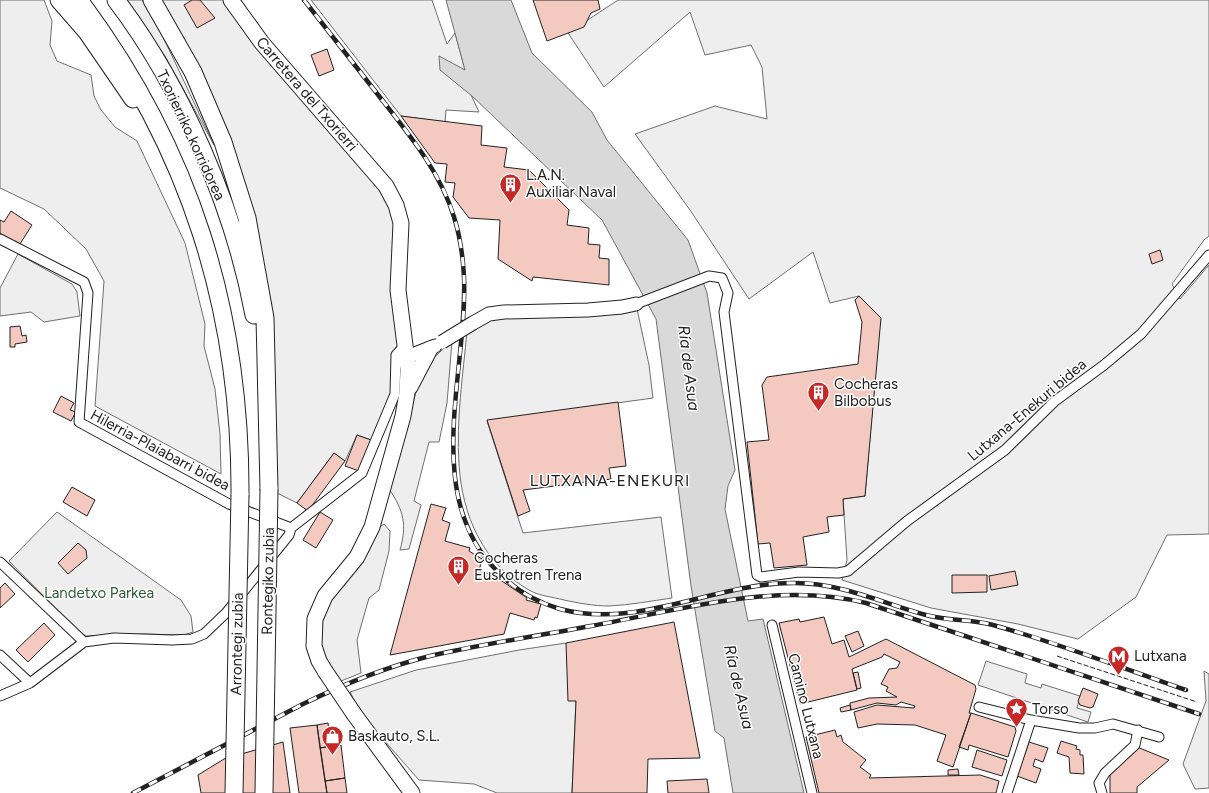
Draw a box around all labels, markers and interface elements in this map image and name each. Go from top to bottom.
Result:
street label: Carretera del Txorierri [253,33,361,155]
street label: Txorierriko korridorea [153,67,229,203]
place label: L.A.N. Auxiliar Naval [526,166,616,201]
building icon: L.A.N. Auxiliar Naval [497,171,523,204]
water label: Ría de Asua [674,324,704,412]
street label: Lutxana-Enekuri bidea [964,355,1090,465]
place label: Cocheras Bilbobus [834,375,898,410]
building icon: Cocheras Bilbobus [806,380,832,413]
street label: Hilerria-Plaiabarri bidea [87,406,233,494]
district label: LUTXANA-ENEKURI [530,471,690,490]
street label: Rontegiko zubia [258,527,278,635]
place label: Cocheras Euskotren Trena [474,549,582,584]
building icon: Cocheras Euskotren Trena [446,554,472,587]
park label: Landetxo Parkea [44,584,154,602]
street label: Arrontegi zubia [227,592,247,696]
water label: Ría de Asua [720,643,758,731]
metro station icon: Lutxana [1105,643,1131,676]
place label: Lutxana [1134,647,1187,665]
street label: Camino Lutxana [784,651,828,761]
place icon: Torso [1003,696,1029,729]
place label: Torso [1032,700,1069,718]
shop icon: Baskauto, S.L. [319,723,345,756]
place label: Baskauto, S.L. [348,727,440,745]

